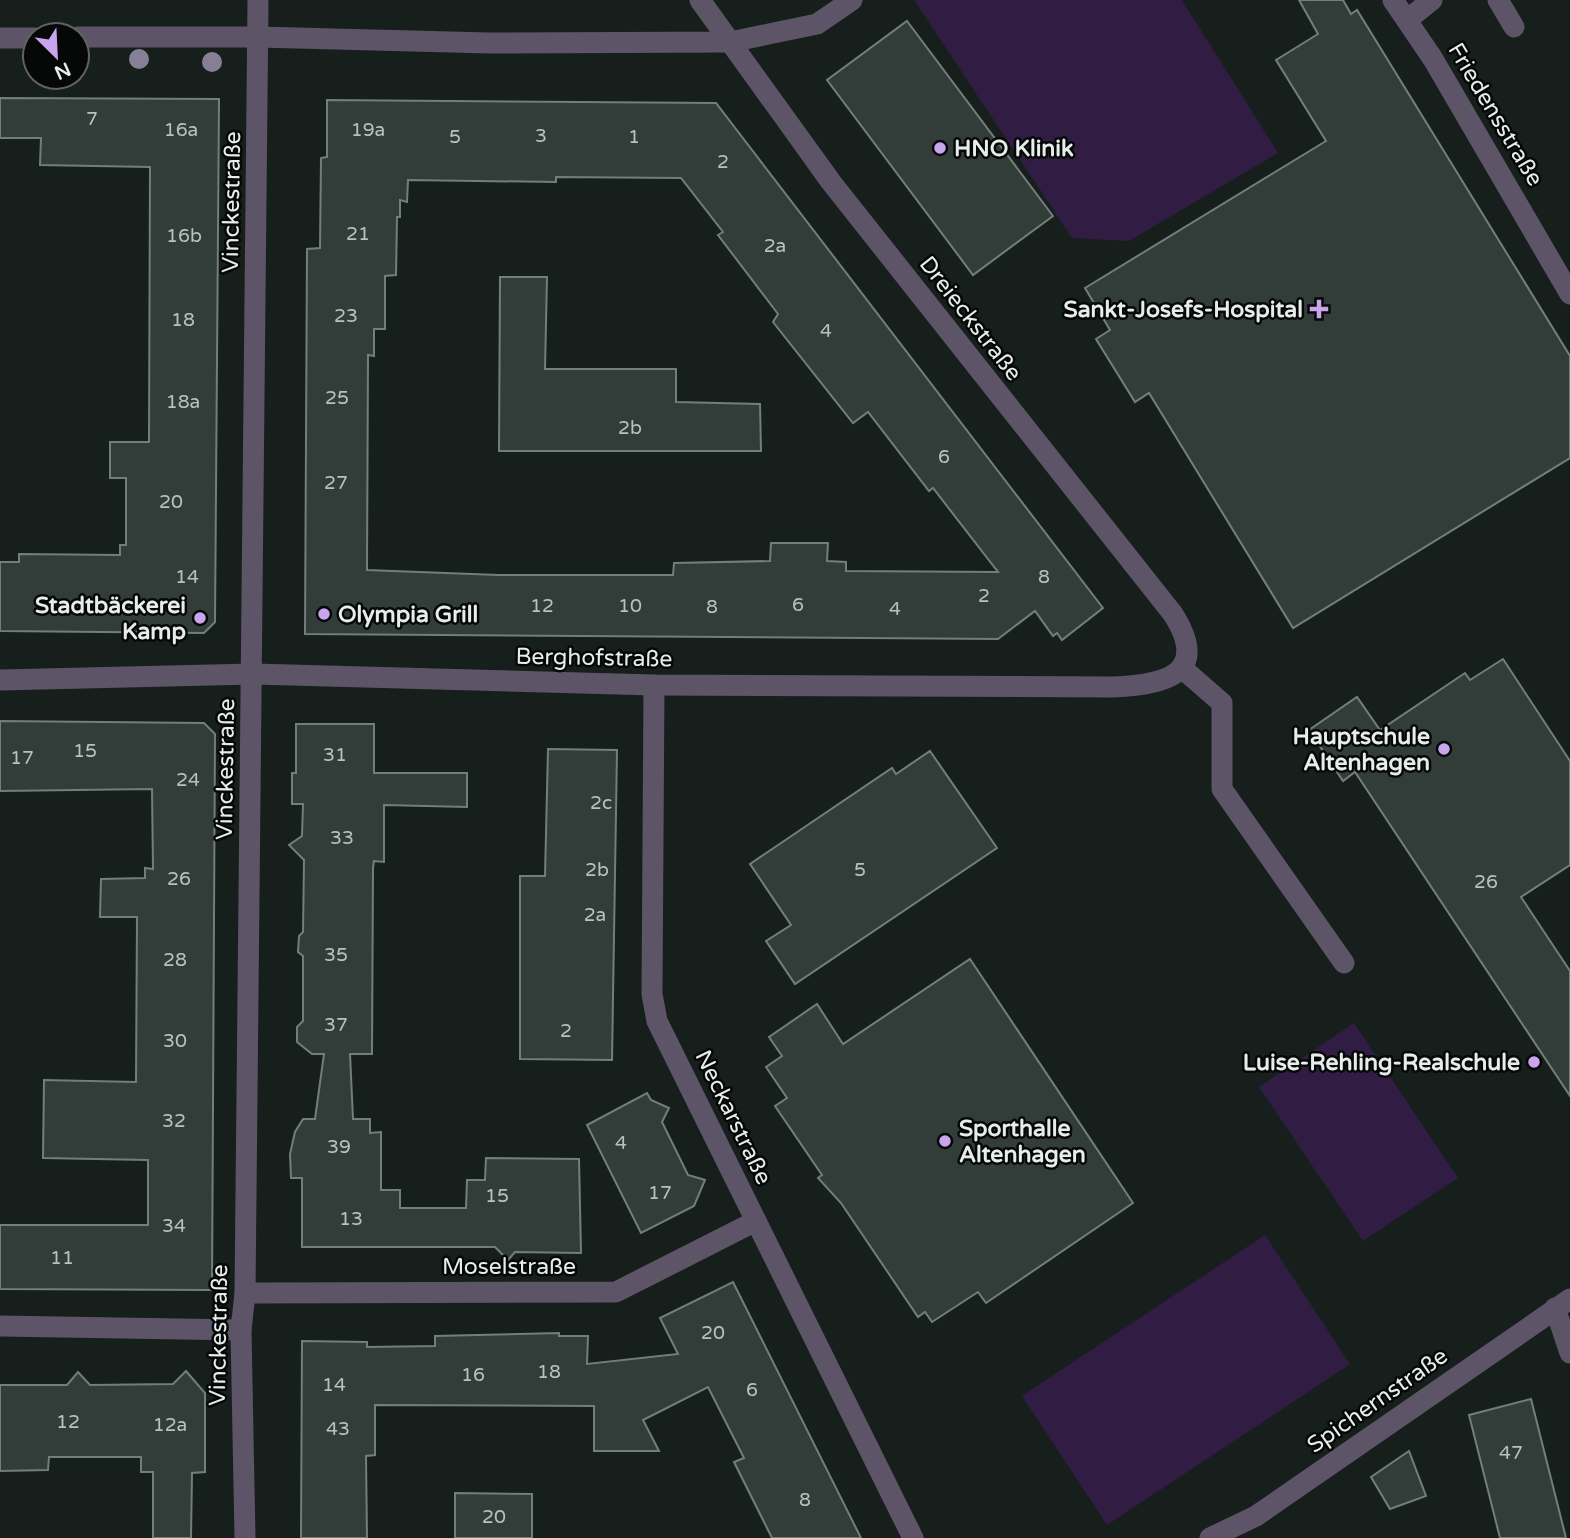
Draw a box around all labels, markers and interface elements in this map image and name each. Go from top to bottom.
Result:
north arrow [21,21,91,91]
street label: Friedensstraße [1441,38,1549,191]
text: N [51,57,74,84]
house number: 7 [86,108,98,130]
house number: 16a [164,119,198,141]
house number: 19a [351,119,385,141]
house number: 3 [535,125,547,147]
house number: 5 [449,126,461,148]
house number: 1 [628,126,640,148]
street label: Vinckestraße [217,131,247,273]
place label: HNO Klinik [954,135,1074,163]
marker: HNO Klinik [932,140,948,156]
house number: 2 [717,151,729,173]
house number: 21 [346,223,370,245]
house number: 16b [166,225,202,247]
house number: 2a [764,235,786,257]
street label: Dreieckstraße [913,251,1028,387]
place label: Sankt-Josefs-Hospital [1063,296,1303,324]
marker: Sankt-Josefs-Hospital [1309,299,1329,319]
house number: 23 [334,305,358,327]
house number: 18 [171,309,195,331]
house number: 4 [820,320,832,342]
house number: 25 [325,387,349,409]
house number: 18a [166,391,200,413]
house number: 2b [618,417,642,439]
house number: 6 [938,446,950,468]
house number: 27 [324,472,348,494]
house number: 20 [159,491,183,513]
house number: 14 [175,566,199,588]
house number: 8 [1038,566,1050,588]
house number: 2 [978,585,990,607]
place label: Stadtbäckerei Kamp [35,592,186,646]
house number: 6 [792,594,804,616]
house number: 12 [530,595,554,617]
house number: 10 [618,595,642,617]
house number: 8 [706,596,718,618]
house number: 4 [889,598,901,620]
place label: Olympia Grill [338,601,478,629]
marker: Olympia Grill [316,606,332,622]
marker: Stadtbäckerei Kamp [192,610,208,626]
street label: Berghofstraße [515,643,673,673]
street label: Vinckestraße [211,698,241,840]
place label: Hauptschule Altenhagen [1293,723,1430,777]
house number: 15 [73,740,97,762]
marker: Hauptschule Altenhagen [1436,741,1452,757]
house number: 31 [323,744,347,766]
house number: 17 [10,747,34,769]
house number: 24 [176,769,200,791]
house number: 2c [590,792,612,814]
house number: 33 [330,827,354,849]
house number: 2b [585,859,609,881]
house number: 5 [854,859,866,881]
house number: 26 [167,868,191,890]
house number: 26 [1474,871,1498,893]
house number: 2a [584,904,606,926]
house number: 35 [324,944,348,966]
house number: 28 [163,949,187,971]
house number: 37 [324,1014,348,1036]
house number: 2 [560,1020,572,1042]
house number: 30 [163,1030,187,1052]
street label: Neckarstraße [689,1046,778,1189]
place label: Luise-Rehling-Realschule [1243,1049,1520,1077]
marker: Luise-Rehling-Realschule [1526,1054,1542,1070]
house number: 32 [162,1110,186,1132]
place label: Sporthalle Altenhagen [959,1115,1086,1169]
house number: 4 [615,1132,627,1154]
marker: Sporthalle Altenhagen [937,1133,953,1149]
house number: 39 [327,1136,351,1158]
house number: 17 [648,1182,672,1204]
house number: 15 [485,1185,509,1207]
house number: 13 [339,1208,363,1230]
house number: 34 [162,1215,186,1237]
house number: 11 [50,1247,74,1269]
street label: Moselstraße [442,1253,576,1281]
street label: Vinckestraße [204,1264,234,1406]
house number: 20 [701,1322,725,1344]
street label: Spichernstraße [1302,1342,1453,1460]
house number: 18 [537,1361,561,1383]
house number: 16 [461,1364,485,1386]
house number: 14 [322,1374,346,1396]
house number: 6 [746,1379,758,1401]
house number: 12 [56,1411,80,1433]
house number: 12a [153,1414,187,1436]
house number: 43 [326,1418,350,1440]
house number: 47 [1499,1442,1523,1464]
house number: 8 [799,1489,811,1511]
house number: 20 [482,1506,506,1528]

